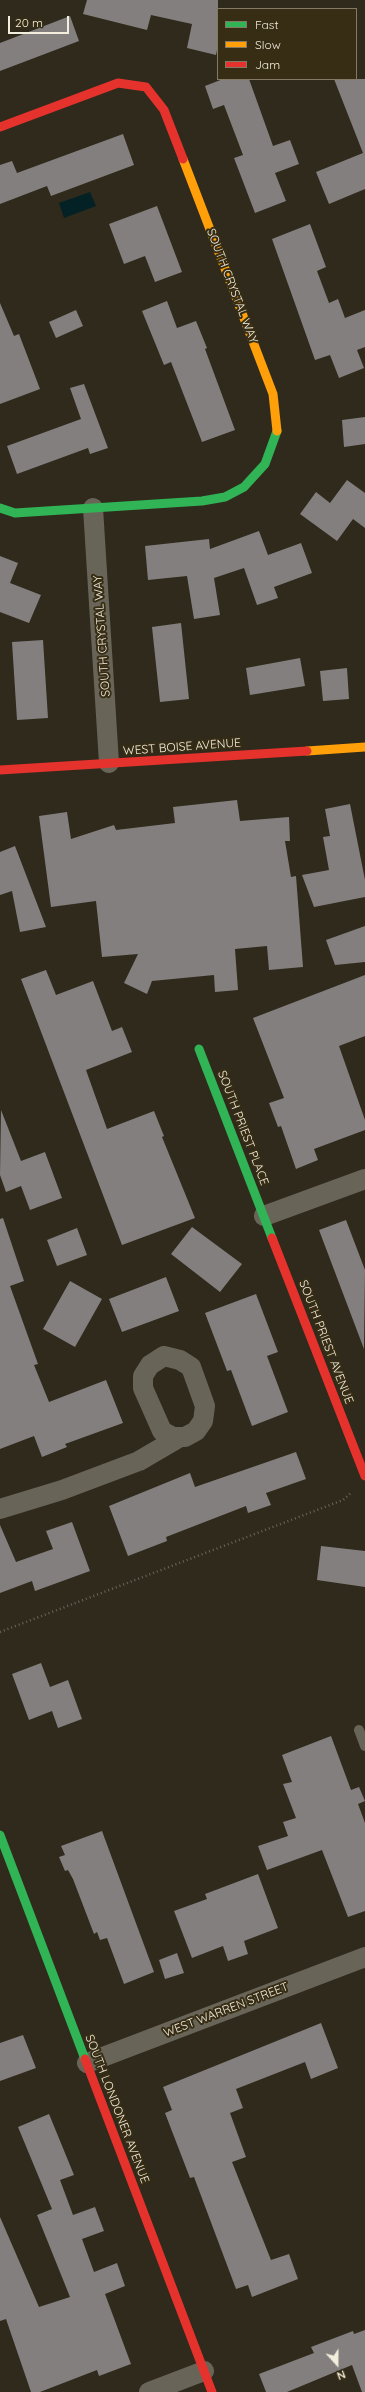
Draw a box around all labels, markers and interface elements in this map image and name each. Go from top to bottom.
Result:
scale bar [10,8,71,34]
legend [217,8,357,80]
text: 20 m [15,15,43,30]
text: Fast [255,17,279,32]
text: Slow [255,37,281,52]
text: Jam [255,57,280,72]
street label: SOUTH CRYSTAL WAY [203,227,261,345]
street label: SOUTH CRYSTAL WAY [91,575,113,697]
street label: WEST BOISE AVENUE [123,736,241,758]
street label: SOUTH PRIEST PLACE [214,1069,272,1187]
street label: SOUTH PRIEST AVENUE [296,1278,356,1406]
street label: WEST WARREN STREET [162,1980,290,2040]
street label: SOUTH LONDONER AVENUE [82,2033,152,2185]
north arrow [317,2344,357,2384]
text: N [335,2367,348,2383]

